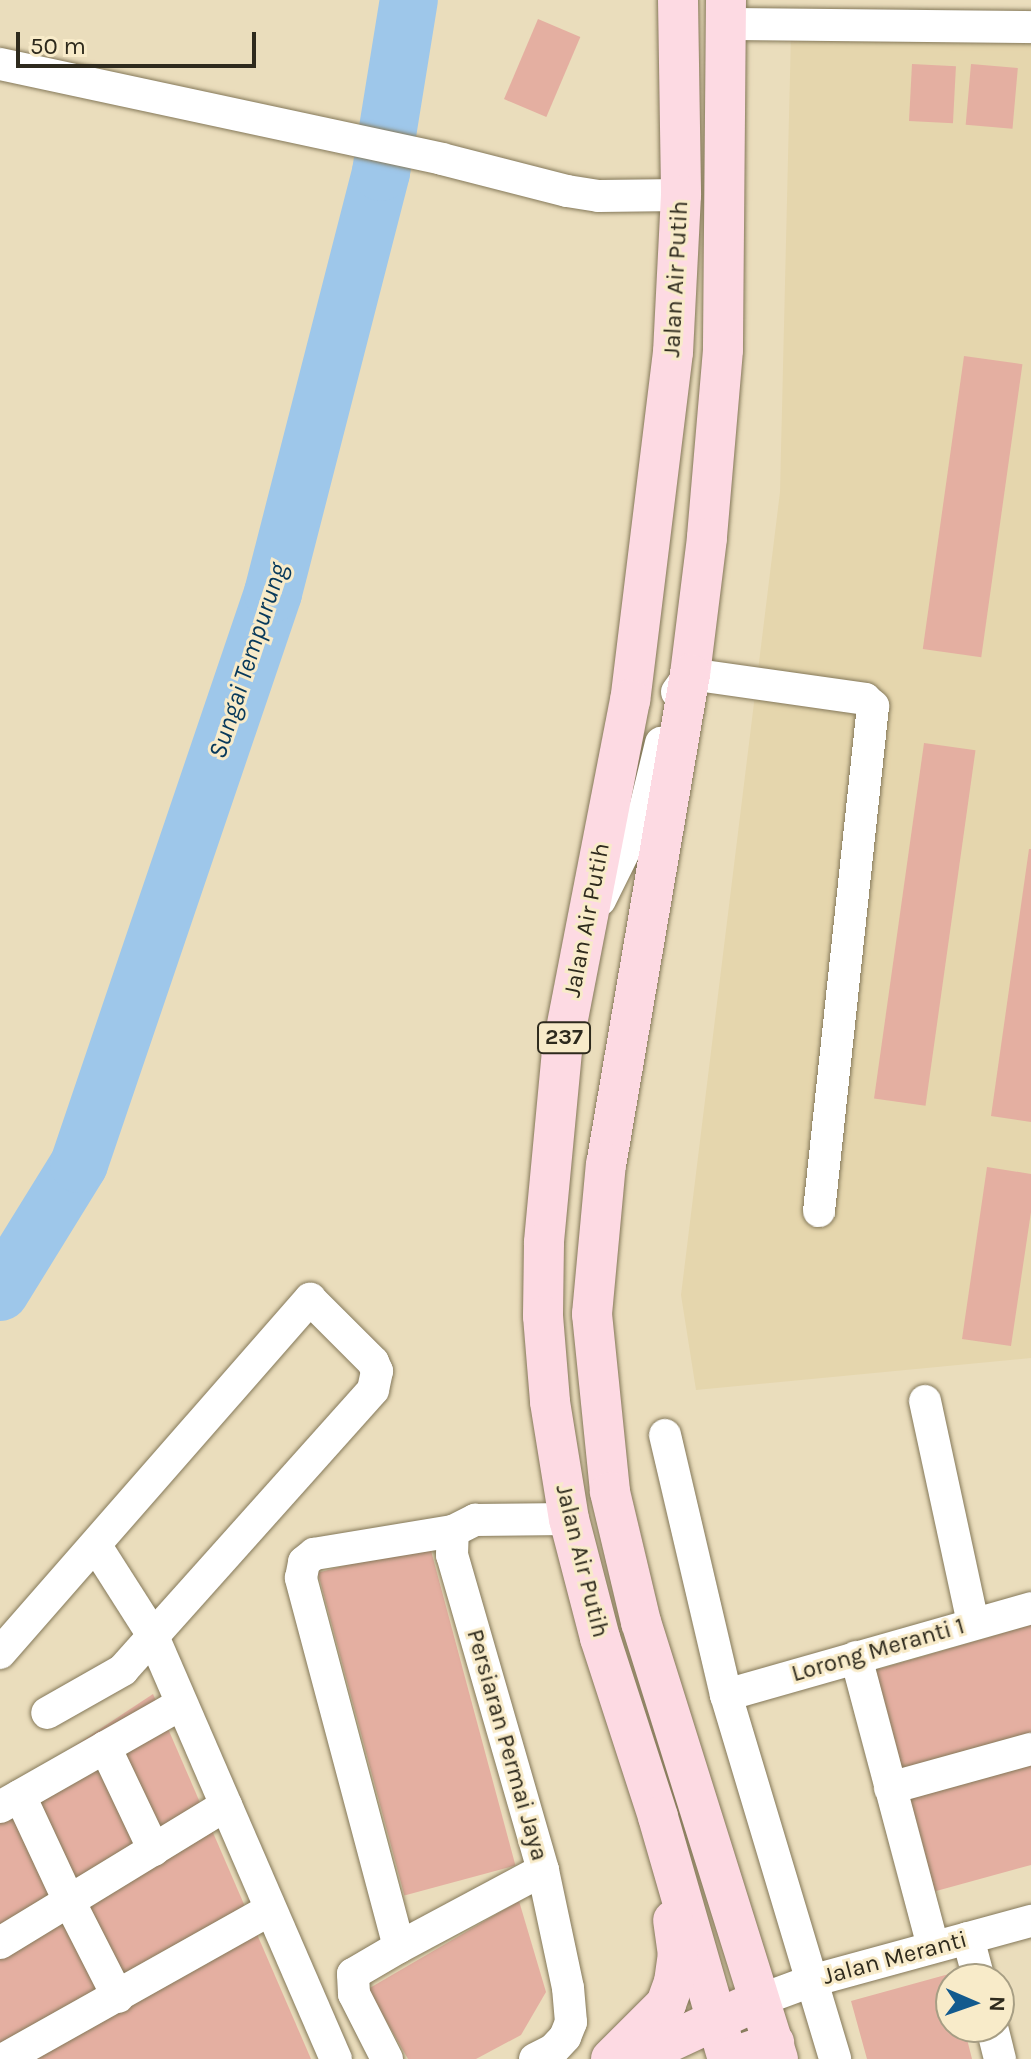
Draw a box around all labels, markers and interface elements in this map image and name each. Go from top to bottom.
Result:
scale bar [20,16,260,66]
text: 50 m [30,32,86,60]
street label: Jalan Air Putih [658,200,694,358]
water label: Sungai Tempurung [202,559,294,763]
street label: Jalan Air Putih [558,840,616,1000]
road number: 237 [536,1020,592,1056]
street label: Jalan Air Putih [549,1481,615,1641]
street label: Lorong Meranti 1 [788,1612,968,1688]
street label: Persiaran Permai Jaya [460,1626,554,1864]
street label: Jalan Meranti [820,1925,970,1991]
north arrow [935,1963,1015,2043]
text: N [984,1995,1010,2012]

